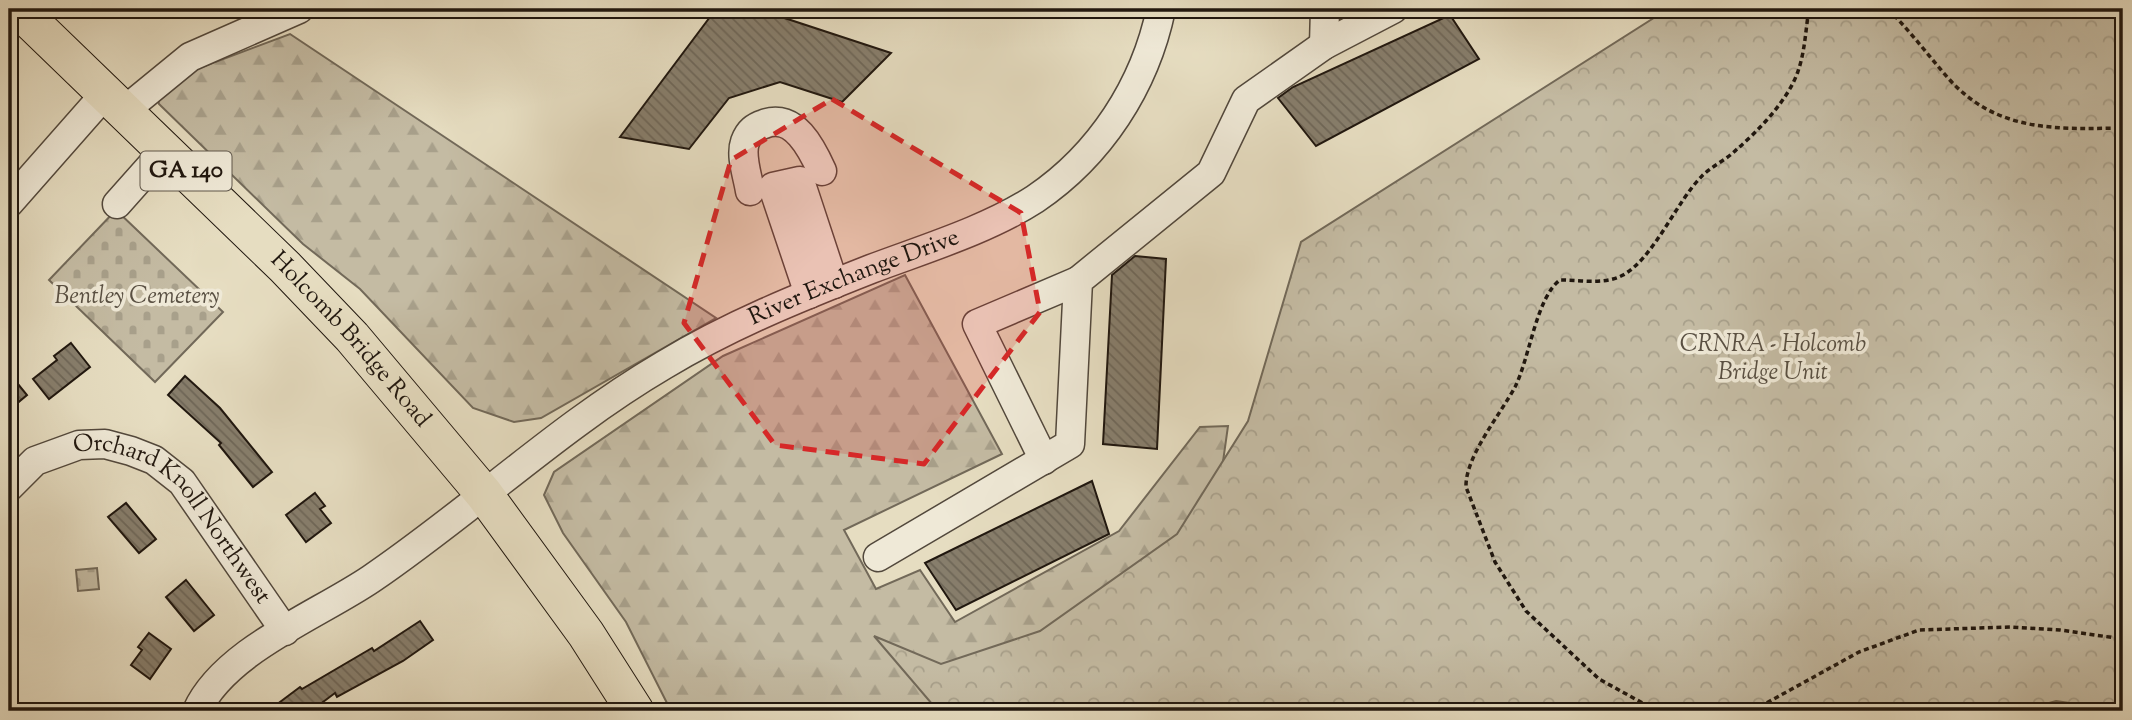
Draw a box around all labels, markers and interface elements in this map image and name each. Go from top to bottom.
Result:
road number: GA 140 [140,152,232,190]
street label: River Exchange Drive [743,221,964,335]
street label: Holcomb Bridge Road [262,244,439,436]
park label: Bentley Cemetery [55,280,220,314]
park label: CRNRA - Holcomb Bridge Unit [1680,328,1866,390]
street label: Orchard Knoll Northwest [72,427,279,611]

